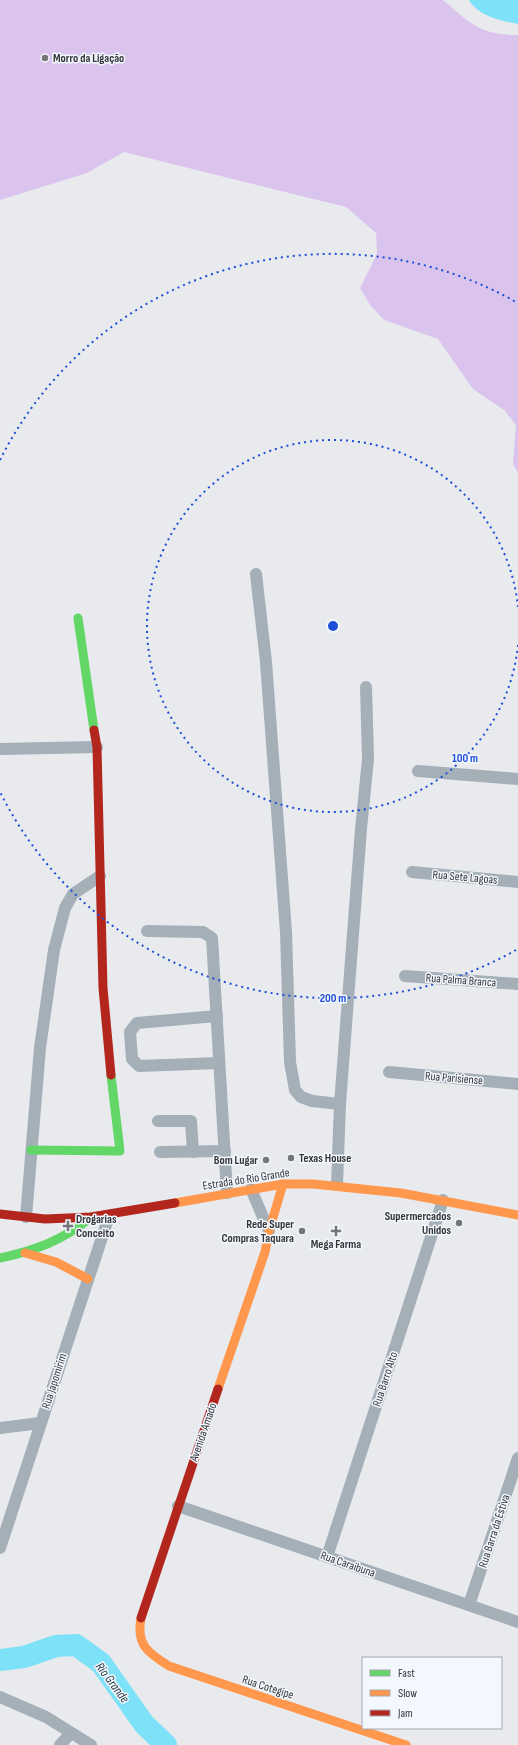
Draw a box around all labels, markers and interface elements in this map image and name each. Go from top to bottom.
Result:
place label: Morro da Ligação [53,51,124,66]
marker: Morro da Ligação [40,53,50,63]
centre of rings [326,619,340,633]
text: 100 m [452,751,478,766]
street label: Rua Sete Lagoas [432,867,498,888]
street label: Rua Palma Branca [425,971,497,990]
text: 200 m [320,991,346,1006]
street label: Rua Parisiense [424,1069,484,1089]
place label: Texas House [299,1151,351,1166]
place label: Bom Lugar [214,1153,258,1168]
marker: Texas House [286,1153,296,1163]
marker: Bom Lugar [261,1155,271,1165]
street label: Estrada do Rio Grande [202,1165,291,1194]
place label: Supermercados Unidos [385,1209,451,1238]
place label: Drogarias Conceito [76,1212,117,1241]
place label: Rede Super Compras Taquara [221,1217,294,1246]
marker: Supermercados Unidos [454,1218,464,1228]
marker: Drogarias Conceito [63,1221,73,1231]
marker: Rede Super Compras Taquara [297,1226,307,1236]
marker: Mega Farma [331,1226,341,1236]
place label: Mega Farma [311,1237,361,1252]
street label: Rua Barro Alto [370,1350,401,1408]
street label: Rua Japomirim [38,1351,71,1411]
street label: Avenida Amado [186,1401,220,1464]
street label: Rua Barra da Estiva [476,1492,513,1570]
street label: Rua Caraibuna [318,1548,378,1581]
legend [362,1657,502,1729]
water label: Rio Grande [92,1659,133,1706]
text: Fast [398,1666,415,1681]
street label: Rua Cotegipe [240,1672,296,1703]
text: Slow [398,1686,417,1701]
text: Jam [397,1706,413,1721]

